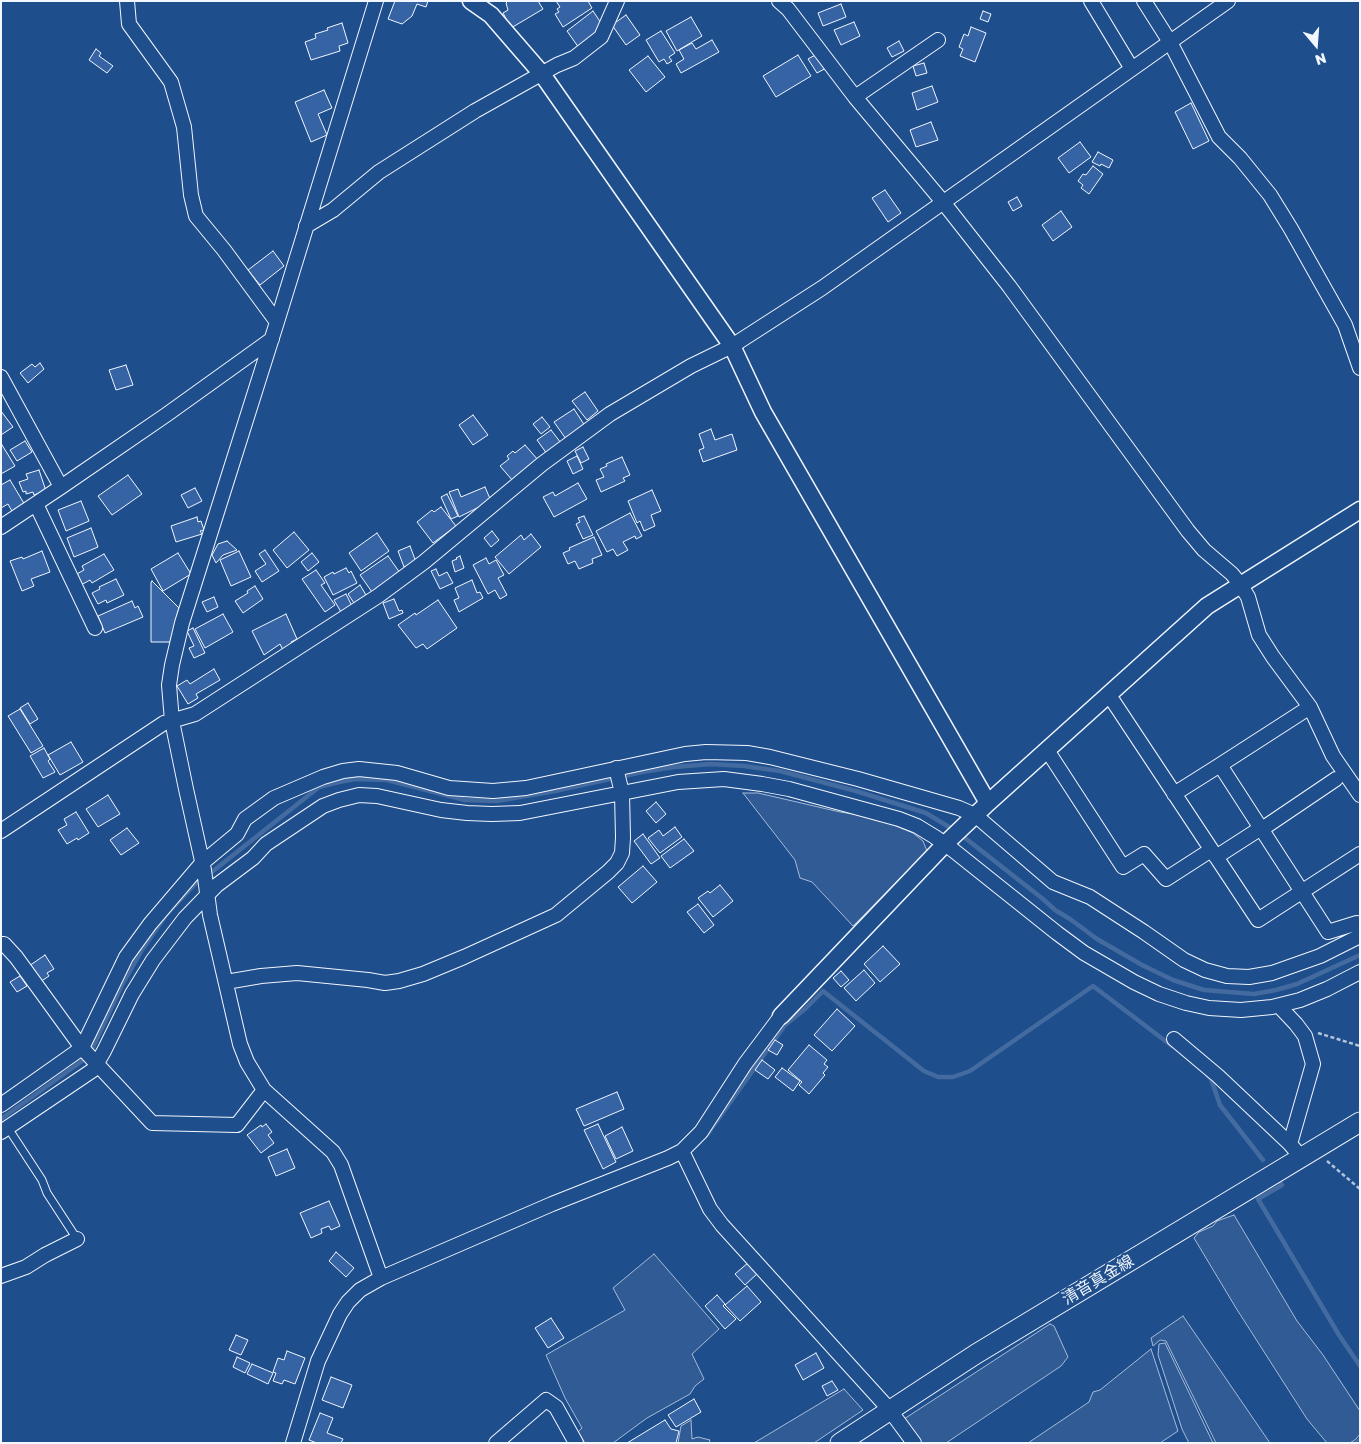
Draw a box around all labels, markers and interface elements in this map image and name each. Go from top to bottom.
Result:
north arrow [1291,20,1341,70]
text: N [1313,50,1328,69]
street label: 清音真金線 [1059,1251,1137,1309]

